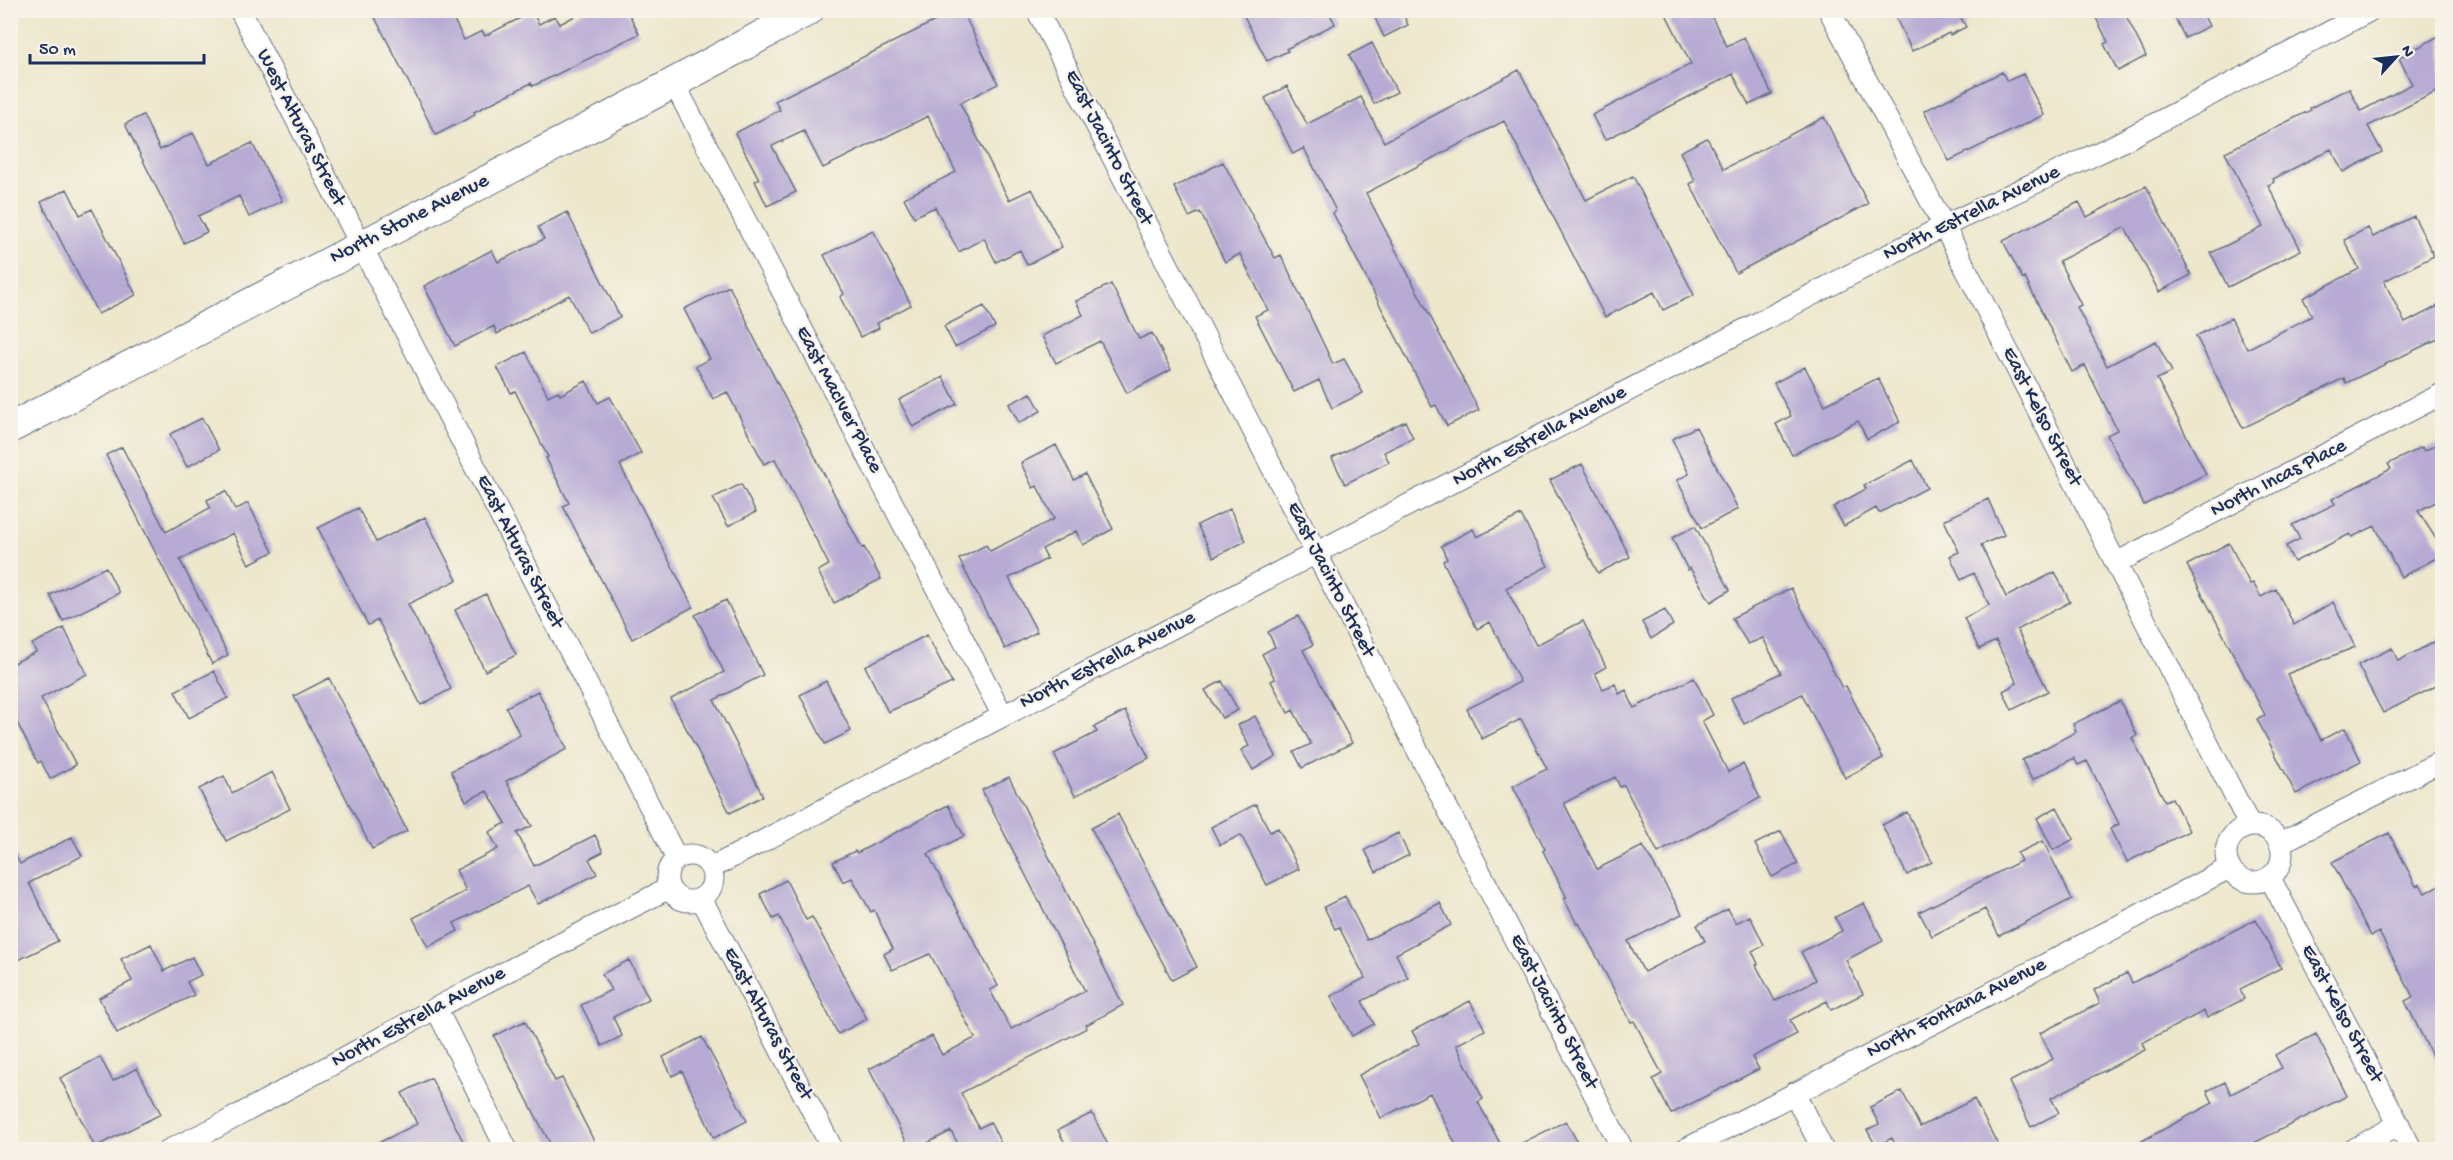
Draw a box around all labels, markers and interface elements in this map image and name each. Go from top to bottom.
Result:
scale bar [30,27,204,65]
north arrow [2366,27,2426,87]
text: 50 m [39,40,76,61]
text: N [2395,43,2417,61]
street label: West Alturas Street [250,45,352,213]
street label: East Jacinto Street [1058,66,1159,232]
street label: North Estrella Avenue [1880,160,2066,268]
street label: North Stone Avenue [326,169,495,271]
street label: East MacIver Place [789,322,888,479]
street label: East Kelso Street [1995,343,2088,493]
street label: North Estrella Avenue [1449,380,1632,493]
street label: North Incas Place [2207,433,2352,524]
street label: East Alturas Street [469,471,570,635]
street label: East Jacinto Street [1280,498,1381,664]
street label: North Estrella Avenue [1016,605,1201,716]
street label: East Jacinto Street [1503,930,1604,1096]
street label: East Kelso Street [2294,941,2389,1089]
street label: East Alturas Street [716,943,819,1107]
street label: North Fontana Avenue [1863,952,2052,1065]
street label: North Estrella Avenue [328,961,511,1074]

